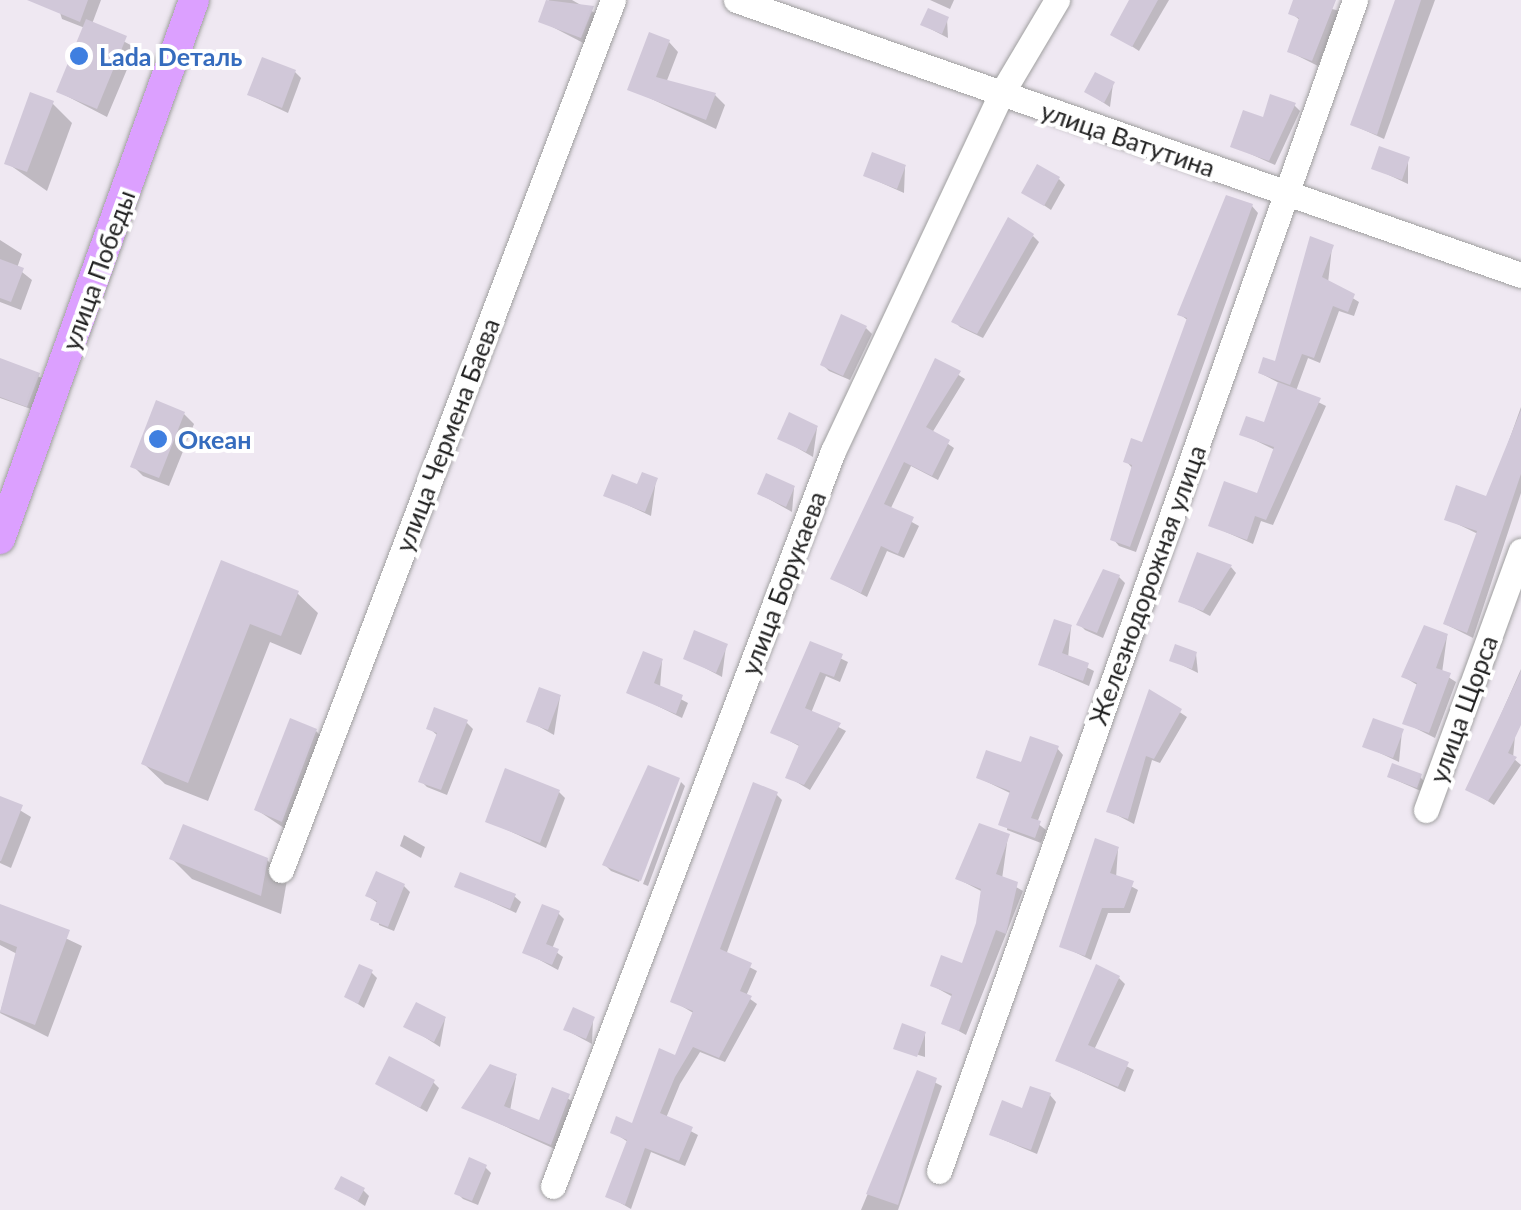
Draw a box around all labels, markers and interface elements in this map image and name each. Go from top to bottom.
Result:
place label: Lada Dеталь [99,41,242,71]
marker: Lada Dеталь [68,45,90,67]
street label: улица Ватутина [1037,95,1219,183]
street label: улица Победы [55,186,141,354]
street label: улица Чермена Баева [389,314,505,556]
place label: Океан [178,424,251,454]
marker: Океан [147,428,169,450]
street label: Железнодорожная улица [1082,441,1212,729]
street label: улица Борукаева [734,487,832,679]
street label: улица Щорса [1422,631,1504,787]

